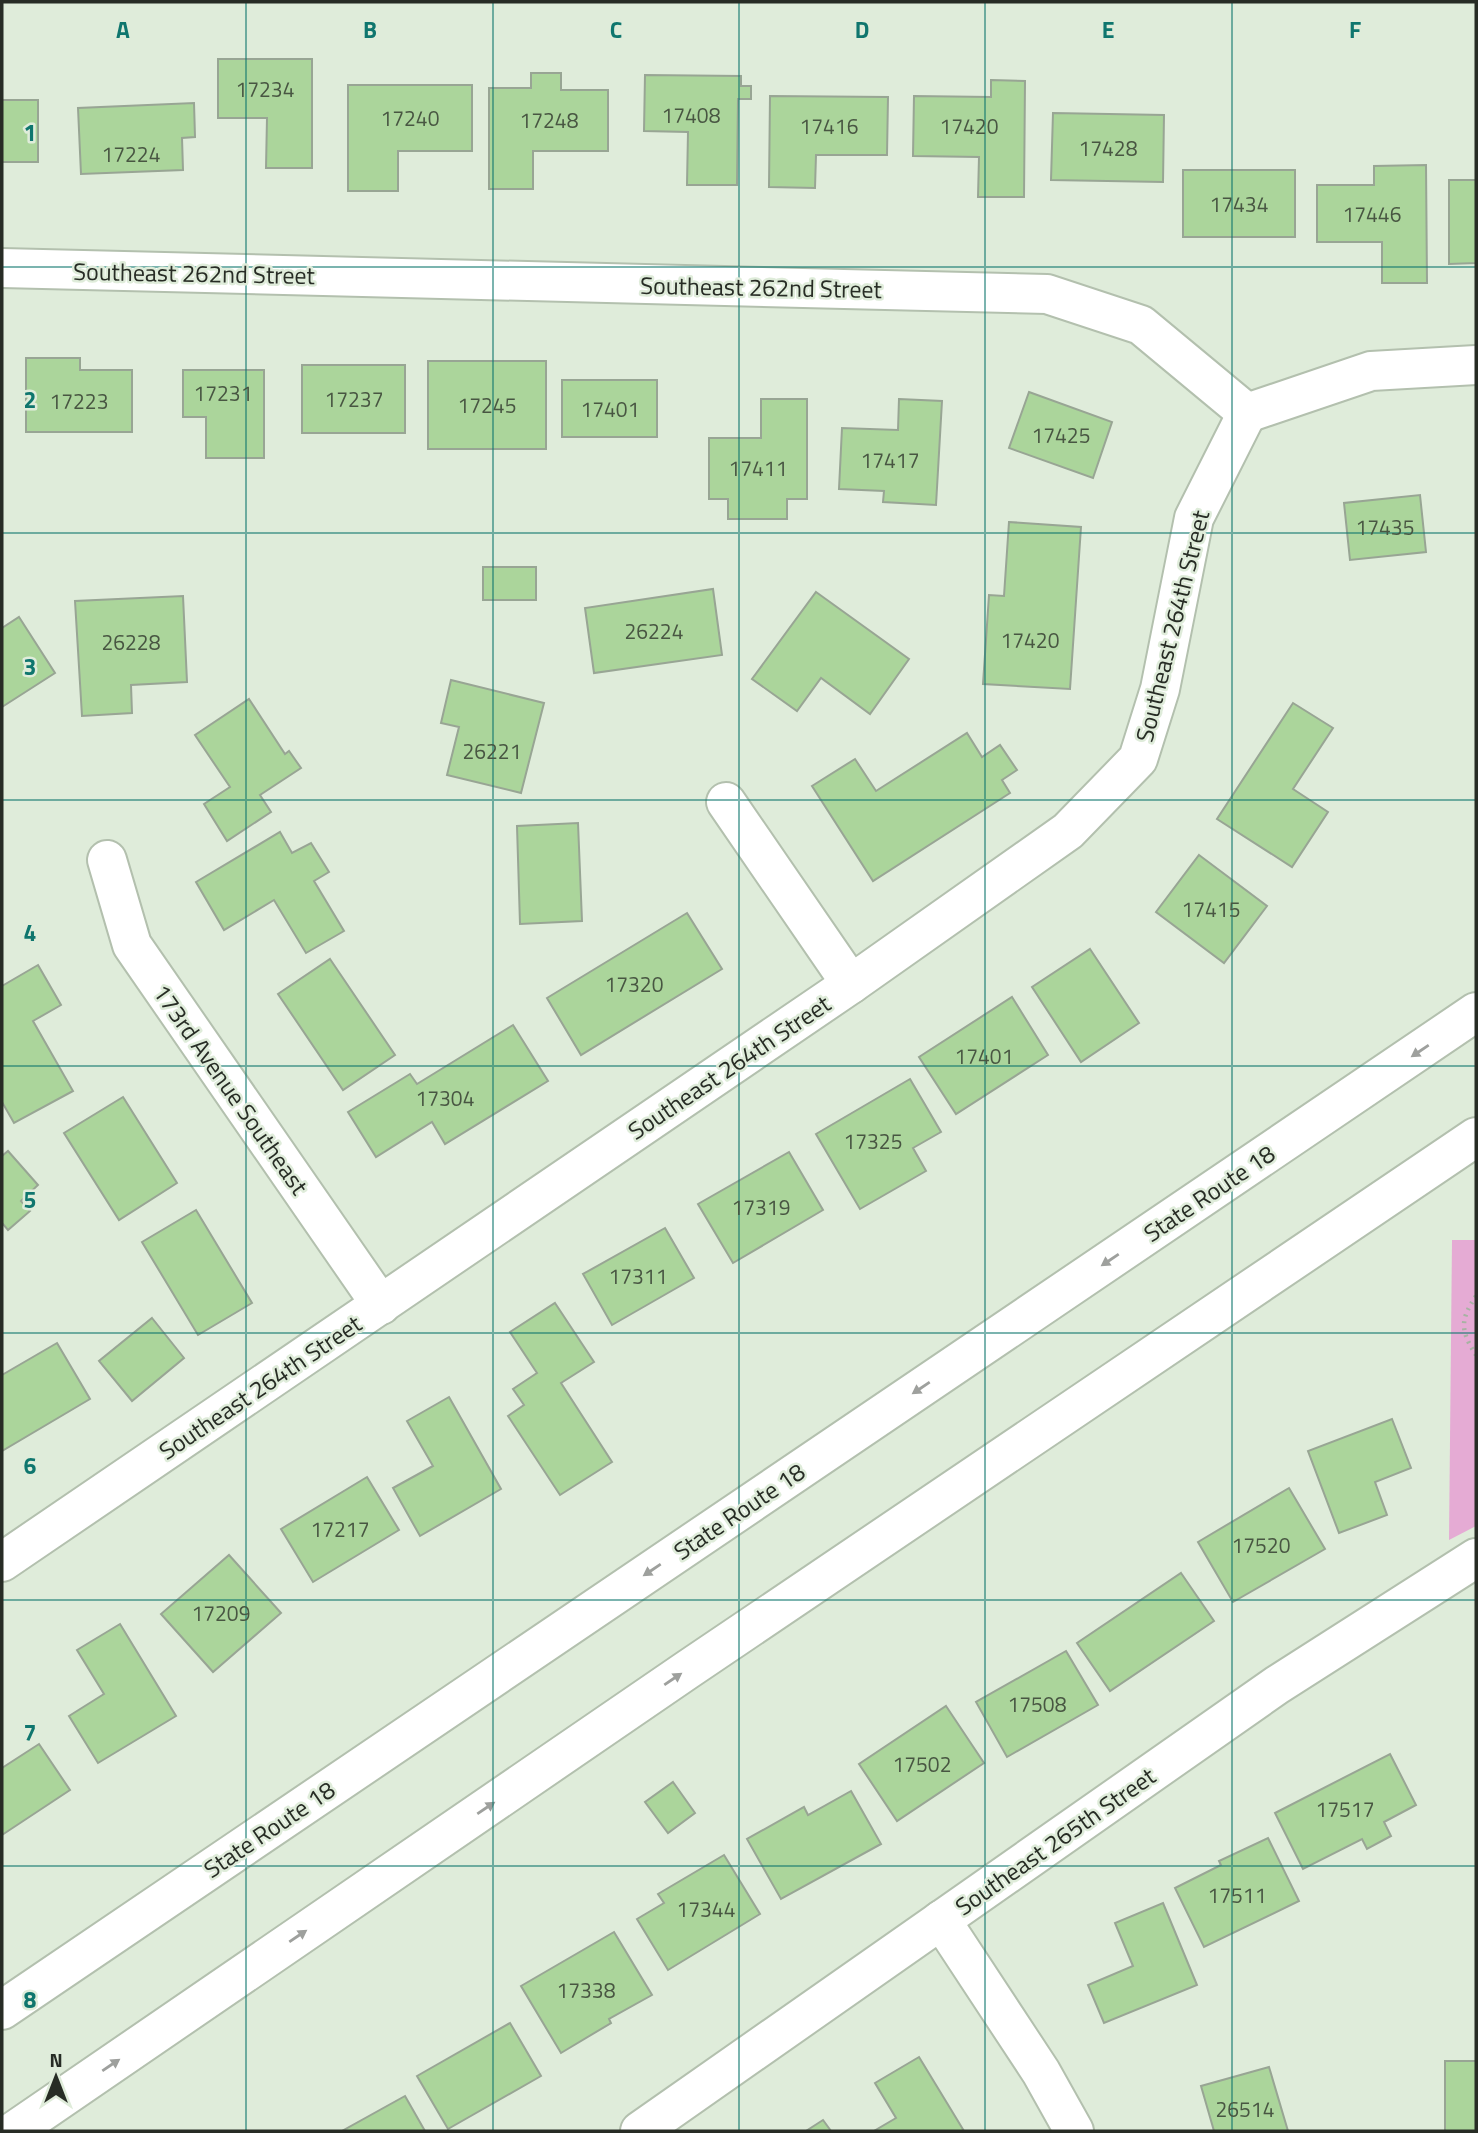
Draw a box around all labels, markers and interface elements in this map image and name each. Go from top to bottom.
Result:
text: A [116,12,130,47]
text: B [363,12,377,47]
text: C [610,12,622,47]
text: D [855,12,869,47]
text: E [1102,12,1114,47]
text: F [1349,12,1361,47]
house number: 17234 [236,73,294,105]
house number: 17408 [662,99,721,131]
house number: 17240 [381,102,439,134]
house number: 17248 [520,104,579,136]
house number: 17416 [800,110,858,142]
house number: 17420 [940,110,998,142]
text: 1 [24,115,36,150]
house number: 17428 [1079,132,1138,164]
house number: 17224 [102,138,160,170]
house number: 17434 [1210,188,1268,220]
house number: 17446 [1343,198,1401,230]
street label: Southeast 262nd Street [73,253,316,293]
street label: Southeast 262nd Street [640,267,883,307]
house number: 17231 [194,377,252,409]
text: 2 [24,382,36,417]
house number: 17237 [325,383,383,415]
house number: 17223 [50,385,108,417]
house number: 17245 [458,389,516,421]
house number: 17401 [581,393,639,425]
house number: 17425 [1032,419,1090,451]
house number: 17417 [861,444,919,476]
house number: 17411 [729,452,787,484]
street label: Southeast 264th Street [1126,506,1218,746]
house number: 17435 [1356,511,1414,543]
house number: 26224 [625,615,683,647]
house number: 17420 [1001,624,1059,656]
house number: 26228 [102,626,161,658]
text: 3 [24,649,36,684]
house number: 26221 [463,735,521,767]
house number: 17415 [1182,893,1240,925]
text: 4 [24,915,36,950]
house number: 17320 [605,968,663,1000]
street label: 173rd Avenue Southeast [145,976,318,1202]
street label: Southeast 264th Street [620,985,838,1148]
house number: 17401 [955,1040,1013,1072]
one-way arrow [1410,1044,1430,1057]
house number: 17304 [416,1082,474,1114]
house number: 17325 [844,1125,902,1157]
street label: State Route 18 [1136,1136,1282,1250]
text: 5 [24,1182,36,1217]
house number: 17319 [732,1191,790,1223]
one-way arrow [1100,1254,1119,1267]
house number: 17311 [609,1260,667,1292]
street label: Southeast 264th Street [151,1305,369,1468]
one-way arrow [912,1381,930,1395]
text: 6 [24,1448,37,1483]
street label: State Route 18 [666,1454,812,1568]
house number: 17217 [311,1513,369,1545]
house number: 17520 [1232,1529,1290,1561]
one-way arrow [642,1563,661,1576]
house number: 17209 [192,1597,250,1629]
one-way arrow [664,1672,682,1686]
house number: 17508 [1008,1688,1067,1720]
text: 7 [24,1715,36,1750]
house number: 17502 [893,1748,951,1780]
street label: Southeast 265th Street [947,1758,1163,1924]
street label: State Route 18 [196,1772,342,1886]
house number: 17517 [1316,1793,1374,1825]
one-way arrow [476,1801,496,1814]
house number: 17511 [1208,1879,1266,1911]
house number: 17344 [677,1893,735,1925]
one-way arrow [289,1929,307,1943]
house number: 17338 [557,1974,616,2006]
text: 8 [24,1982,37,2017]
north arrow [21,2042,91,2112]
text: N [49,2045,63,2074]
one-way arrow [101,2059,120,2072]
house number: 26514 [1216,2093,1274,2125]

